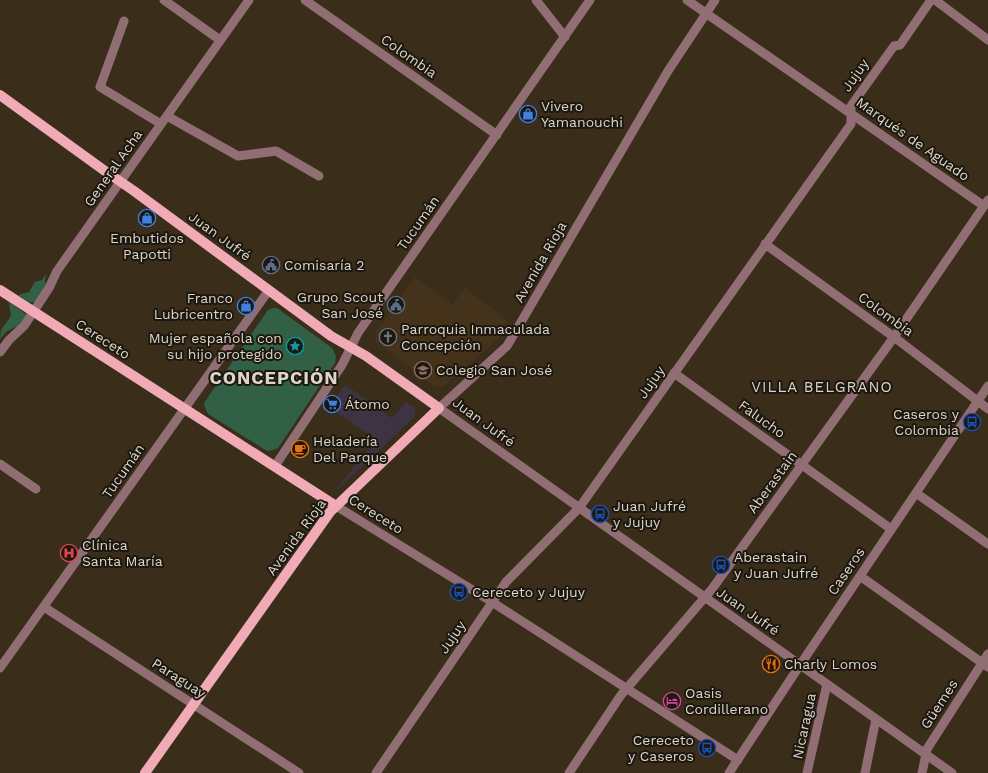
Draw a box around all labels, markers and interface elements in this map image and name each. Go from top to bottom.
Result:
street label: Colombia [378,31,440,81]
street label: Jujuy [838,55,872,94]
street label: Marqués de Aguado [853,94,973,184]
place label: Vivero Yamanouchi [541,98,623,130]
shop icon: Vivero Yamanouchi [518,104,538,124]
street label: General Acha [81,127,145,209]
street label: Tucumán [393,193,443,253]
shop icon: Embutidos Papotti [137,208,157,228]
street label: Juan Jufré [186,208,254,264]
street label: Avenida Rioja [510,219,570,305]
place label: Embutidos Papotti [110,230,184,262]
public building icon: Comisaría 2 [261,255,281,275]
place label: Comisaría 2 [284,257,364,273]
place label: Grupo Scout San José [297,289,383,321]
street label: Colombia [855,289,917,339]
place label: Franco Lubricentro [154,290,233,322]
public building icon: Grupo Scout San José [386,295,406,315]
shop icon: Franco Lubricentro [236,296,256,316]
street label: Cereceto [73,316,133,362]
place label: Parroquia Inmaculada Concepción [401,321,550,353]
church icon: Parroquia Inmaculada Concepción [378,327,398,347]
place label: Mujer española con su hijo protegido [149,330,282,362]
place icon: Mujer española con su hijo protegido [285,336,305,356]
school or university icon: Colegio San José [413,360,433,380]
place label: Colegio San José [436,362,552,378]
street label: Jujuy [634,362,668,401]
district label: CONCEPCIÓN [209,367,339,388]
district label: VILLA BELGRANO [751,378,893,396]
supermarket icon: Átomo [322,394,342,414]
street label: Juan Jufré [450,394,518,450]
place label: Átomo [345,396,390,412]
street label: Falucho [736,397,788,441]
place label: Caseros y Colombia [893,406,960,438]
bus stop icon: Caseros y Colombia [962,412,982,432]
place label: Heladería Del Parque [313,433,387,465]
cafe icon: Heladería Del Parque [290,439,310,459]
street label: Tucumán [98,441,148,501]
street label: Aberastain [744,448,800,516]
street label: Cereceto [346,491,406,537]
street label: Avenida Rioja [263,496,329,578]
place label: Juan Jufré y Jujuy [613,498,686,530]
bus stop icon: Juan Jufré y Jujuy [590,504,610,524]
place label: Clínica Santa María [82,537,163,569]
hospital icon: Clínica Santa María [59,543,79,563]
street label: Caseros [824,544,868,598]
place label: Aberastain y Juan Jufré [734,549,818,581]
bus stop icon: Aberastain y Juan Jufré [711,555,731,575]
bus stop icon: Cereceto y Jujuy [449,582,469,602]
place label: Cereceto y Jujuy [472,584,586,600]
street label: Juan Jufré [714,584,782,638]
street label: Jujuy [435,617,469,656]
restaurant icon: Charly Lomos [761,654,781,674]
street label: Paraguay [149,655,209,702]
place label: Charly Lomos [784,656,877,672]
street label: Güemes [917,676,961,732]
place label: Oasis Cordillerano [685,685,768,717]
hotel icon: Oasis Cordillerano [662,691,682,711]
street label: Nicaragua [789,691,819,761]
place label: Cereceto y Caseros [628,732,694,764]
bus stop icon: Cereceto y Caseros [697,738,717,758]

